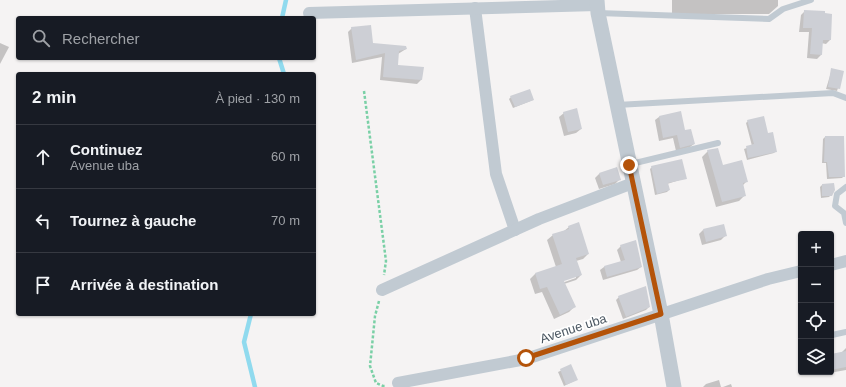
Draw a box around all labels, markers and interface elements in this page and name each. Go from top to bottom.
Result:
search box [16,16,316,60]
icon: search [30,27,52,49]
text: Rechercher [62,30,140,47]
text: 2 min [32,88,76,107]
text: À pied · 130 m [215,91,300,106]
text: Continuez [70,141,143,158]
icon: ahead [32,146,54,168]
text: 60 m [271,149,300,164]
route end [620,156,638,174]
text: Avenue uba [70,158,139,173]
icon: left [32,210,54,232]
text: Tournez à gauche [70,212,196,229]
text: 70 m [271,213,300,228]
map controls [798,231,834,375]
button: + [798,231,834,267]
button: − [798,267,834,303]
icon: arrive [32,274,54,296]
text: Arrivée à destination [70,276,218,293]
button: locate [798,303,834,339]
street label: Avenue uba [538,310,609,346]
button: layers [798,339,834,375]
route start [517,349,535,367]

